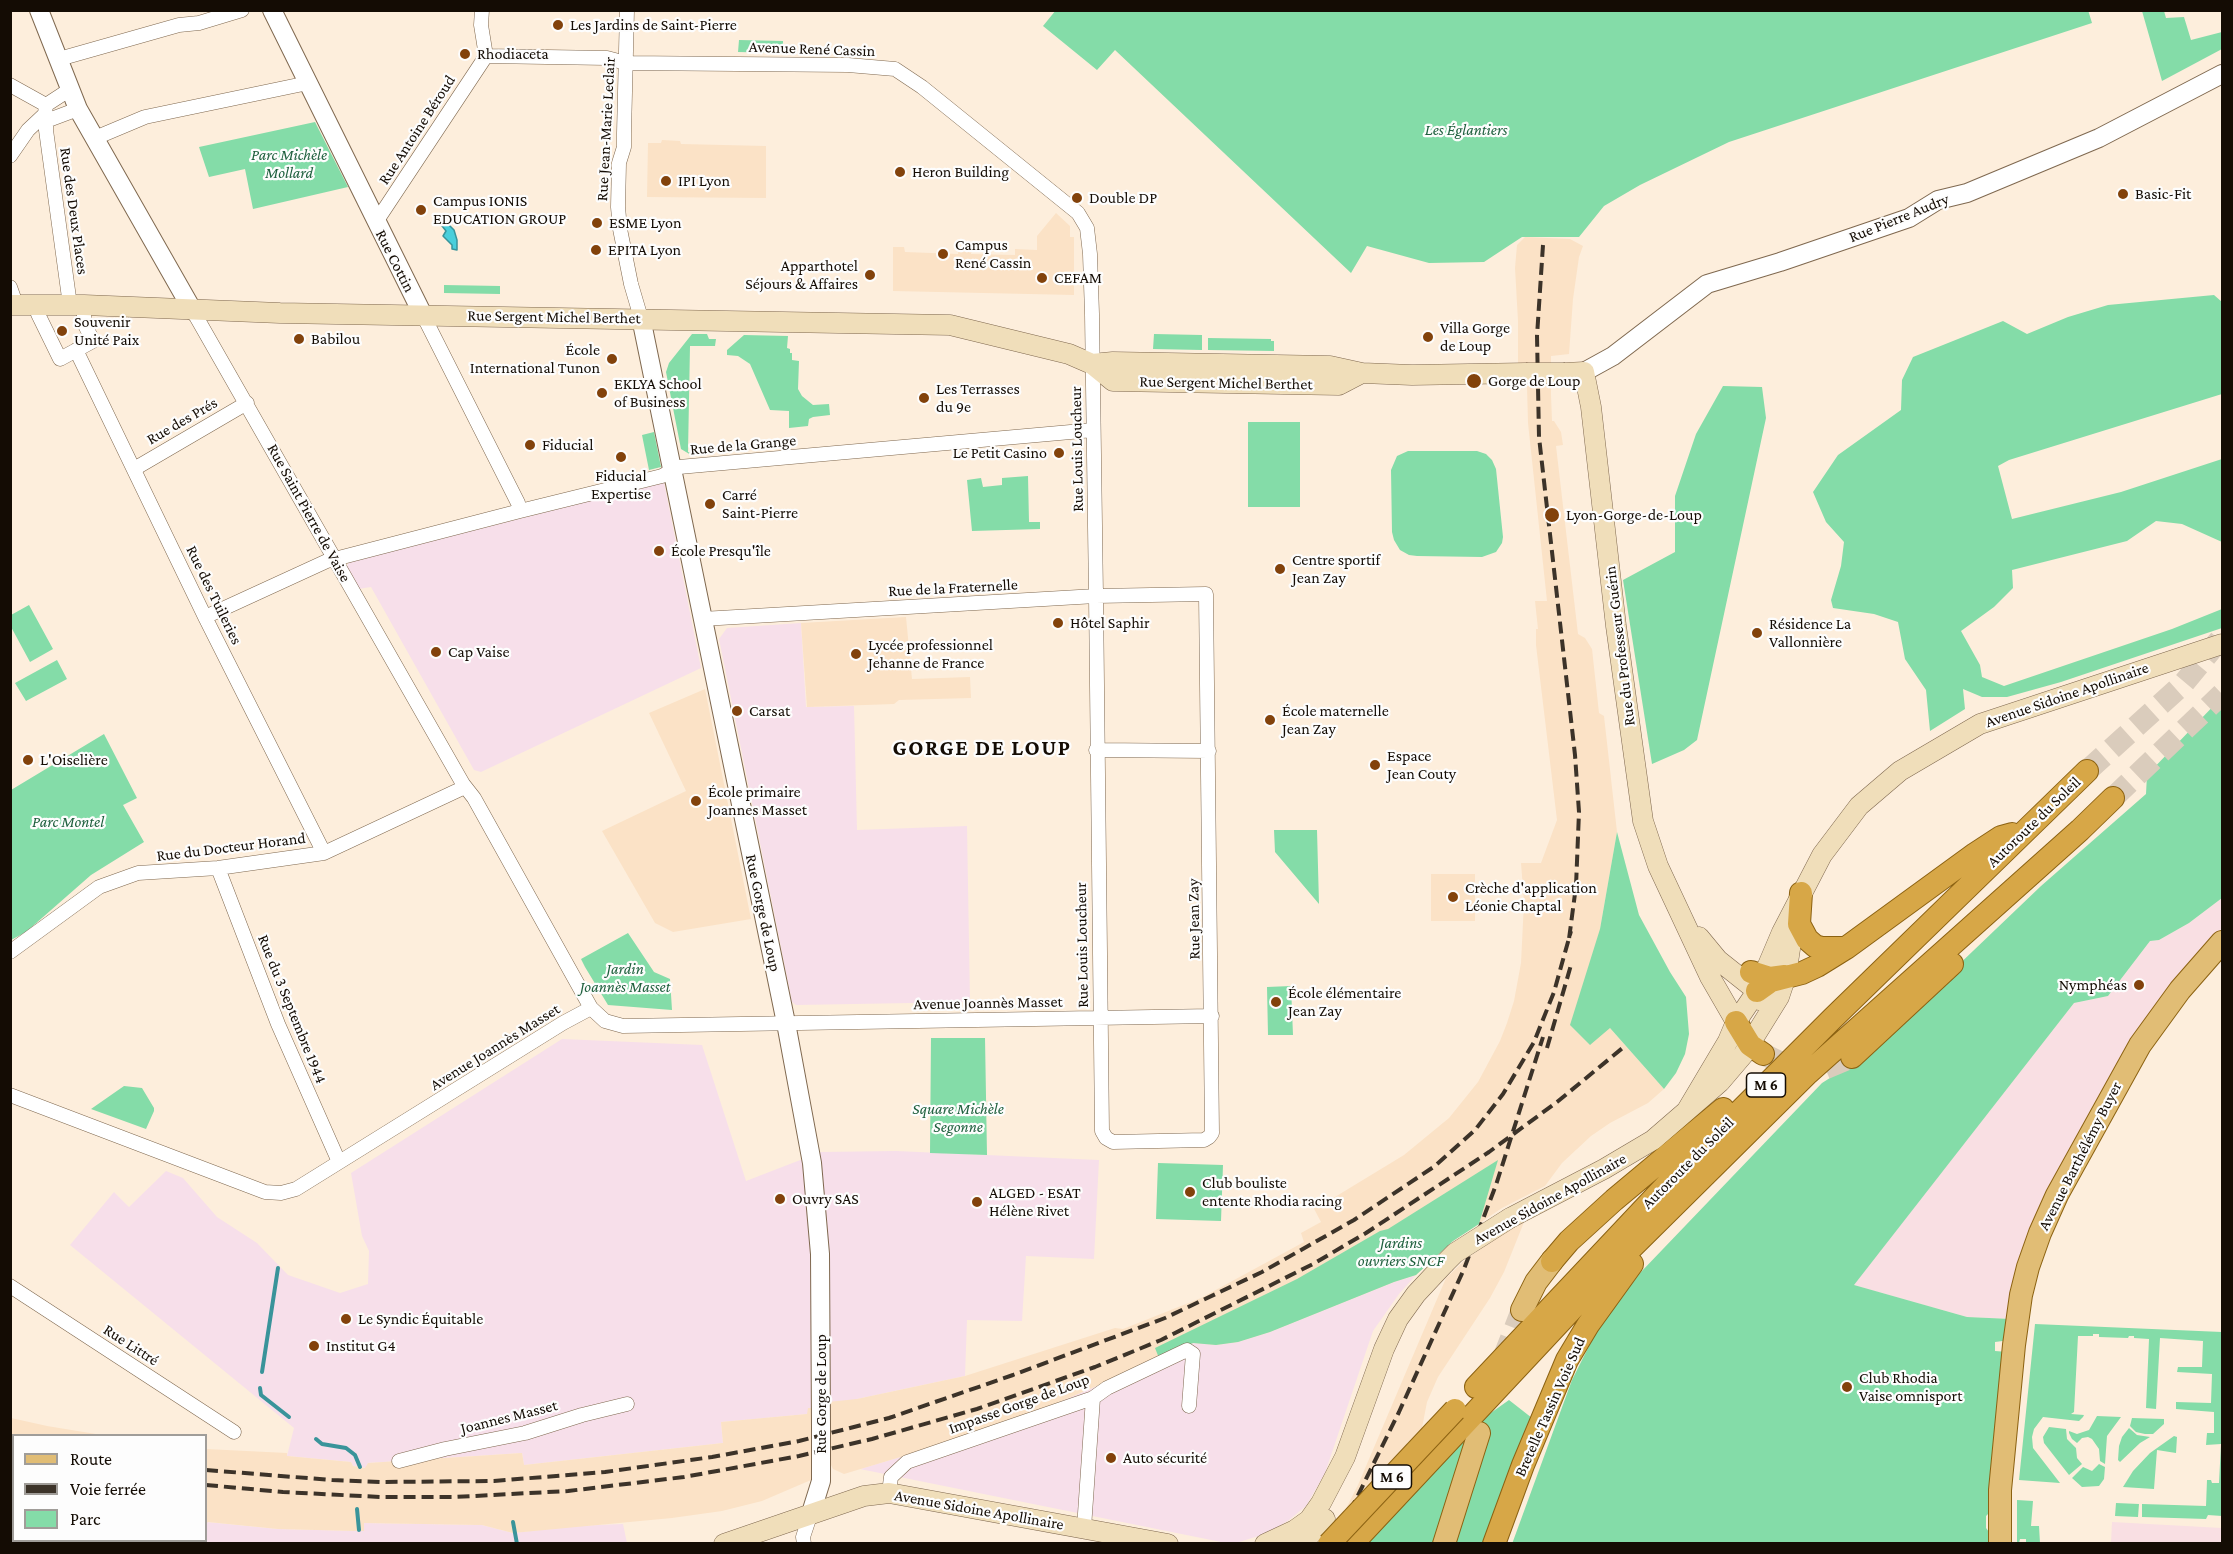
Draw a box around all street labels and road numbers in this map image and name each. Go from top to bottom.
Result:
street label: Avenue René Cassin [748,37,876,61]
street label: Rue Jean-Marie Leclair [593,56,619,202]
street label: Rue Antoine Béroud [374,72,460,188]
street label: Rue des Deux Places [56,146,92,276]
street label: Rue Pierre Audry [1846,189,1952,247]
street label: Rue Cottin [371,226,419,296]
street label: Rue Sergent Michel Berthet [467,306,641,328]
street label: Rue Sergent Michel Berthet [1139,372,1313,394]
street label: Rue Louis Loucheur [1066,386,1088,512]
street label: Rue des Prés [143,393,221,449]
street label: Rue de la Grange [689,431,797,459]
street label: Rue Saint Pierre de Vaise [263,440,355,586]
street label: Rue des Tuileries [182,542,246,648]
street label: Rue du Professeur Guérin [1601,565,1639,727]
street label: Rue de la Fraternelle [888,575,1018,601]
street label: Avenue Sidoine Apollinaire [1983,658,2151,732]
street label: Autoroute du Soleil [1983,773,2085,871]
street label: Rue du Docteur Horand [155,828,307,866]
street label: Rue Gorge de Loup [741,853,785,973]
street label: Rue Jean Zay [1184,878,1204,960]
street label: Rue Louis Loucheur [1071,882,1093,1008]
street label: Rue du 3 Septembre 1944 [253,932,331,1086]
street label: Avenue Joannès Masset [913,992,1063,1014]
street label: Avenue Joannès Masset [427,999,563,1095]
road number: M 6 [1746,1073,1786,1097]
street label: Avenue Barthélémy Buyer [2034,1078,2126,1234]
street label: Autoroute du Soleil [1638,1113,1738,1213]
street label: Avenue Sidoine Apollinaire [1470,1149,1630,1249]
street label: Rue Littré [100,1320,162,1370]
street label: Rue Gorge de Loup [811,1334,831,1454]
street label: Bretelle Tassin Voie Sud [1511,1334,1589,1480]
street label: Impasse Gorge de Loup [946,1370,1092,1438]
street label: Joannes Masset [459,1396,559,1438]
road number: M 6 [1372,1465,1412,1489]
street label: Avenue Sidoine Apollinaire [893,1486,1065,1534]

